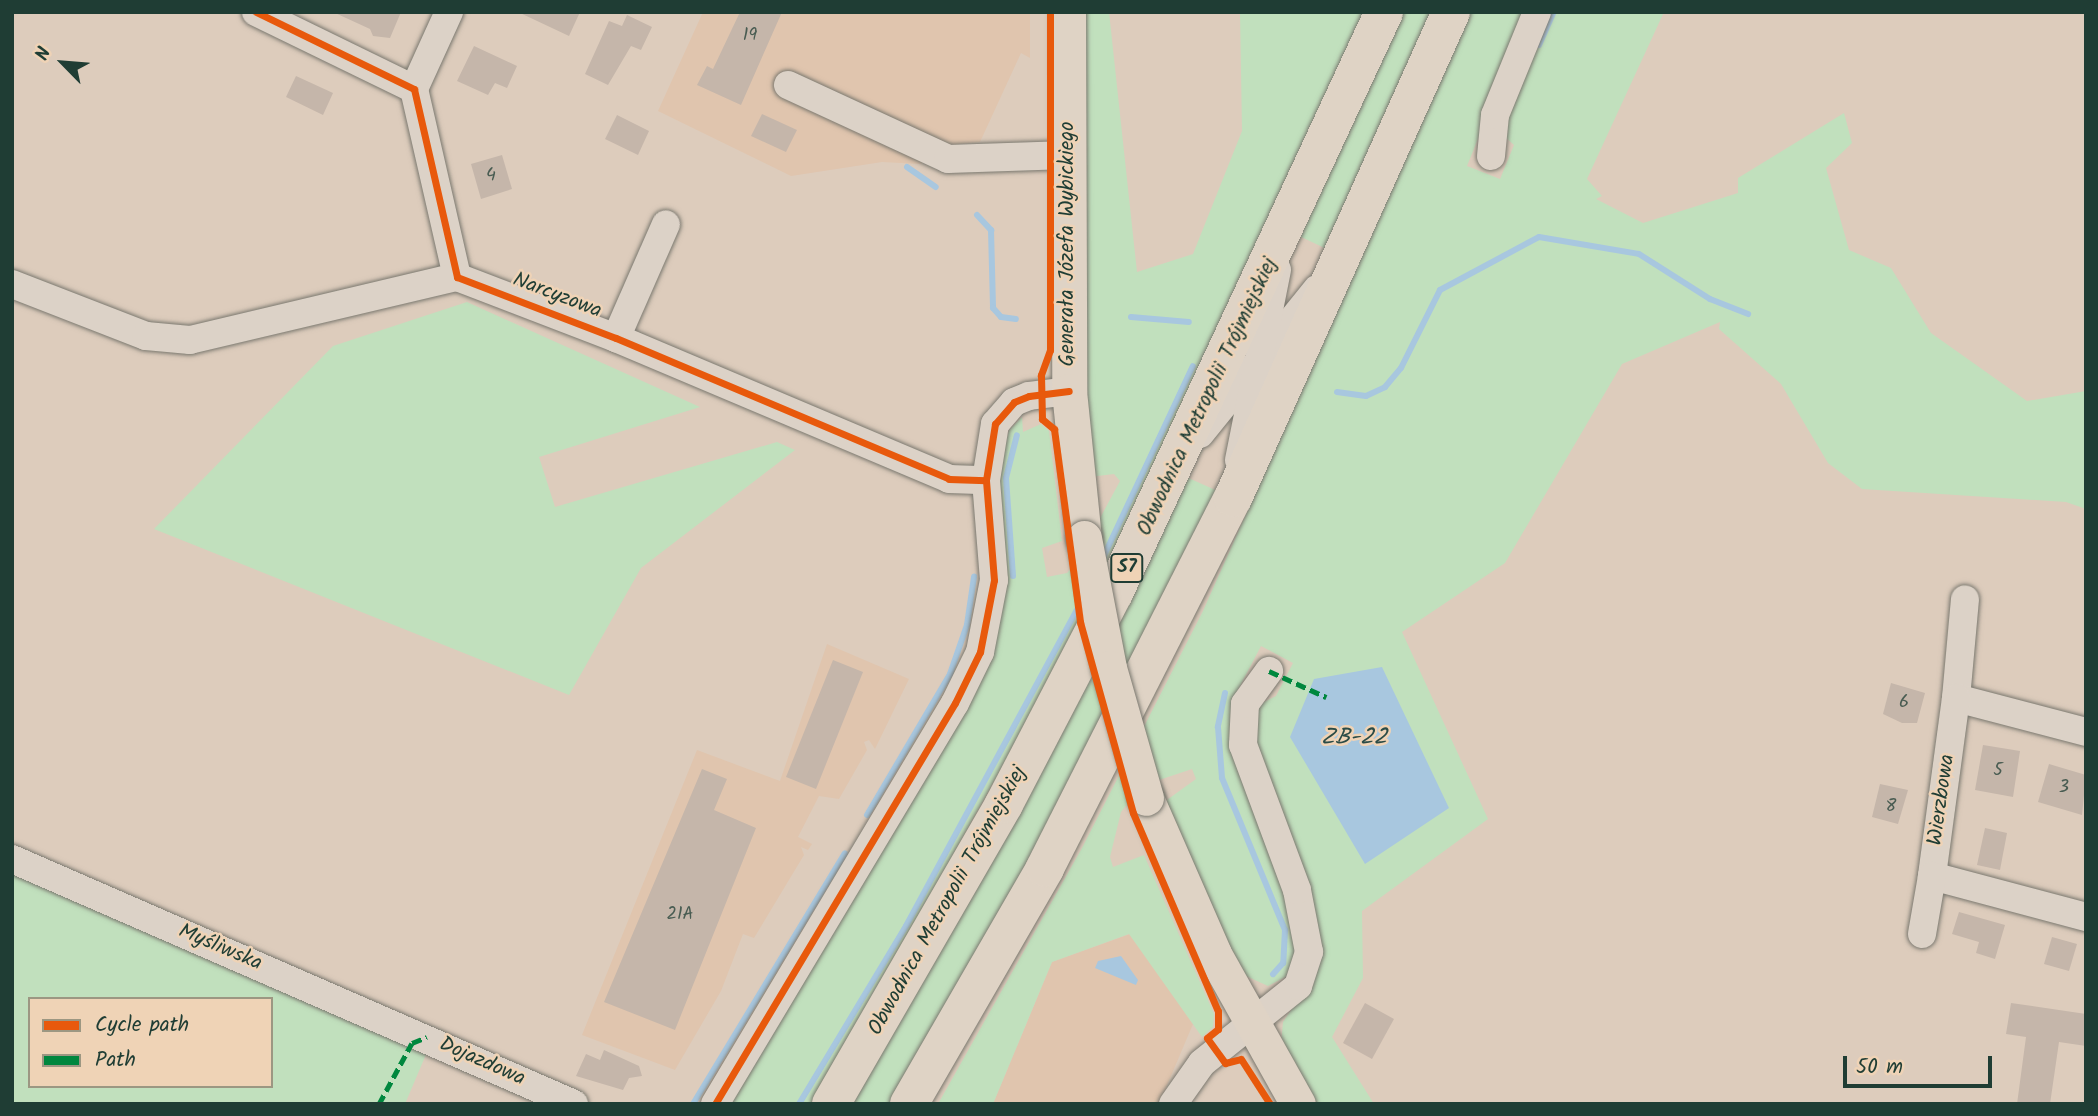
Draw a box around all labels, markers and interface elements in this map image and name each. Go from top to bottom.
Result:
house number: 19 [743,25,757,47]
north arrow [28,28,98,98]
text: N [28,42,60,66]
street label: Generała Józefa Wybickiego [1055,121,1081,367]
house number: 4 [486,165,496,187]
street label: Obwodnica Metropolii Trójmiejskiej [1132,254,1284,540]
street label: Narcyzowa [509,268,605,324]
road number: S7 [1110,552,1144,583]
house number: 6 [1899,692,1909,714]
water label: ZB-22 [1321,724,1387,752]
street label: Wierzbowa [1923,753,1961,847]
house number: 5 [1993,760,2003,782]
street label: Obwodnica Metropolii Trójmiejskiej [863,762,1033,1040]
house number: 3 [2059,777,2069,799]
house number: 8 [1886,796,1896,818]
house number: 21A [666,904,694,926]
street label: Myśliwska [174,919,266,977]
legend [28,997,273,1088]
text: Cycle path [95,1009,189,1042]
street label: Dojazdowa [435,1032,529,1092]
scale bar [1846,1042,1995,1086]
text: Path [95,1044,136,1077]
text: 50 m [1856,1051,1903,1084]

